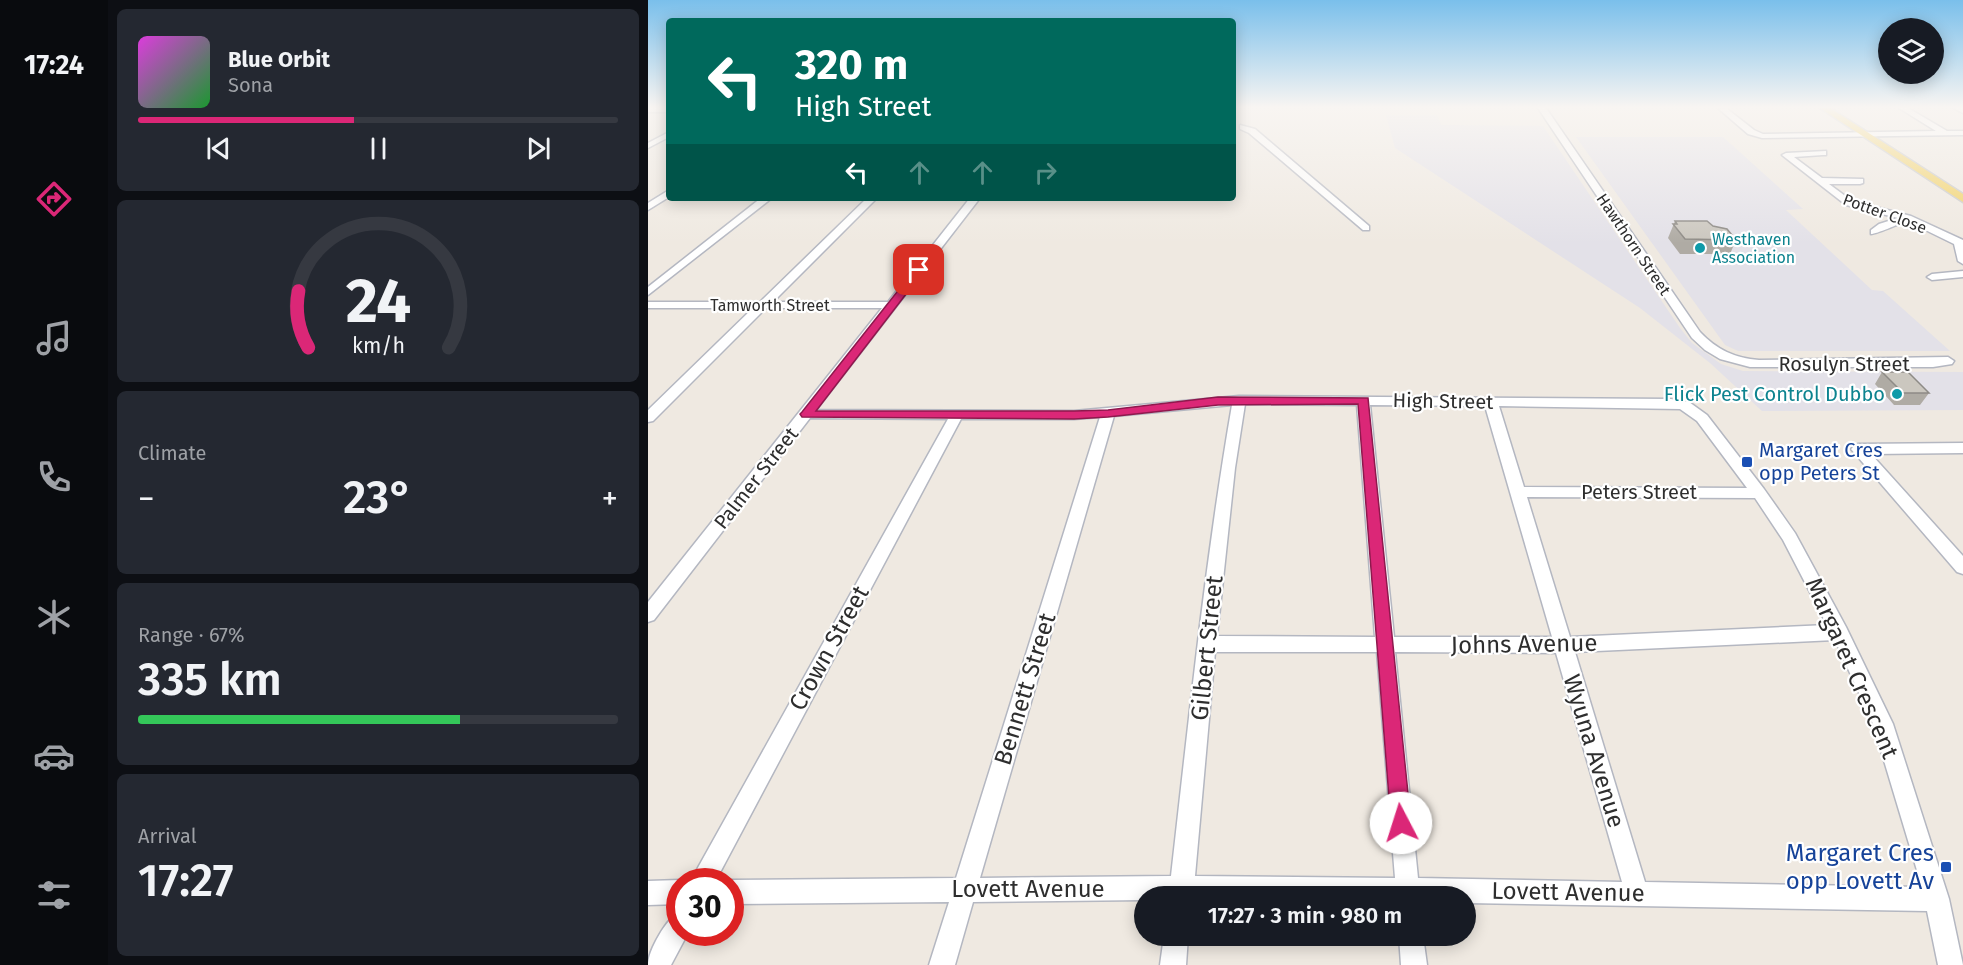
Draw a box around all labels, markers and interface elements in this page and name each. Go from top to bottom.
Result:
map controls [1878,18,1944,84]
button: layers [1878,18,1944,84]
text: 320 m [795,40,908,90]
icon: left [696,42,774,120]
text: Blue Orbit [228,46,330,73]
text: 17:24 [24,49,84,81]
text: Sona [228,73,273,97]
text: High Street [795,91,931,123]
icon: previous [202,132,235,165]
icon: pause [362,132,395,165]
icon: next [522,132,555,165]
icon: left [840,156,873,189]
icon: ahead [903,156,936,189]
icon: ahead [966,156,999,189]
icon: right [1029,156,1062,189]
icon: directions [33,178,75,220]
street label: Hawthorn Street [1593,190,1675,299]
street label: Potter Close [1840,190,1929,237]
place label: Westhaven Association [1712,230,1795,267]
marker: Westhaven Association [1693,241,1707,255]
pin [893,244,944,295]
icon: arrive [902,253,935,286]
text: 24 [345,264,411,339]
street label: Tamworth Street [710,296,830,315]
icon: music [33,317,75,359]
text: km/h [351,334,405,360]
street label: Rosulyn Street [1778,352,1910,376]
place label: Flick Pest Control Dubbo [1664,382,1885,406]
marker: Flick Pest Control Dubbo [1890,387,1904,401]
street label: High Street [1392,388,1494,414]
street label: Palmer Street [709,422,804,534]
place label: Margaret Cres opp Peters St [1759,438,1883,485]
text: Climate [138,441,206,465]
marker: Margaret Cres opp Peters St [1740,455,1754,469]
icon: phone [33,456,75,498]
text: 23° [343,471,413,525]
text: − [138,479,155,519]
text: + [602,479,618,519]
street label: Peters Street [1581,480,1698,504]
street label: Margaret Crescent [1800,573,1905,763]
street label: Gilbert Street [1185,574,1229,722]
street label: Crown Street [783,580,875,715]
icon: climate [33,596,75,638]
street label: Bennett Street [989,609,1062,768]
text: Range · 67% [138,623,245,647]
street label: Johns Avenue [1450,629,1598,659]
text: 335 km [138,653,282,707]
street label: Wyuna Avenue [1557,671,1631,831]
icon: car [33,735,75,777]
position arrow [1369,791,1433,855]
text: Arrival [138,824,197,848]
place label: Margaret Cres opp Lovett Av [1786,839,1934,895]
text: 17:27 [138,854,234,908]
marker: Margaret Cres opp Lovett Av [1939,860,1953,874]
speed limit sign: 30 [666,868,744,946]
icon: filters [33,874,75,916]
street label: Lovett Avenue [951,875,1105,903]
street label: Lovett Avenue [1491,877,1645,907]
text: 17:27 · 3 min · 980 m [1208,902,1402,929]

